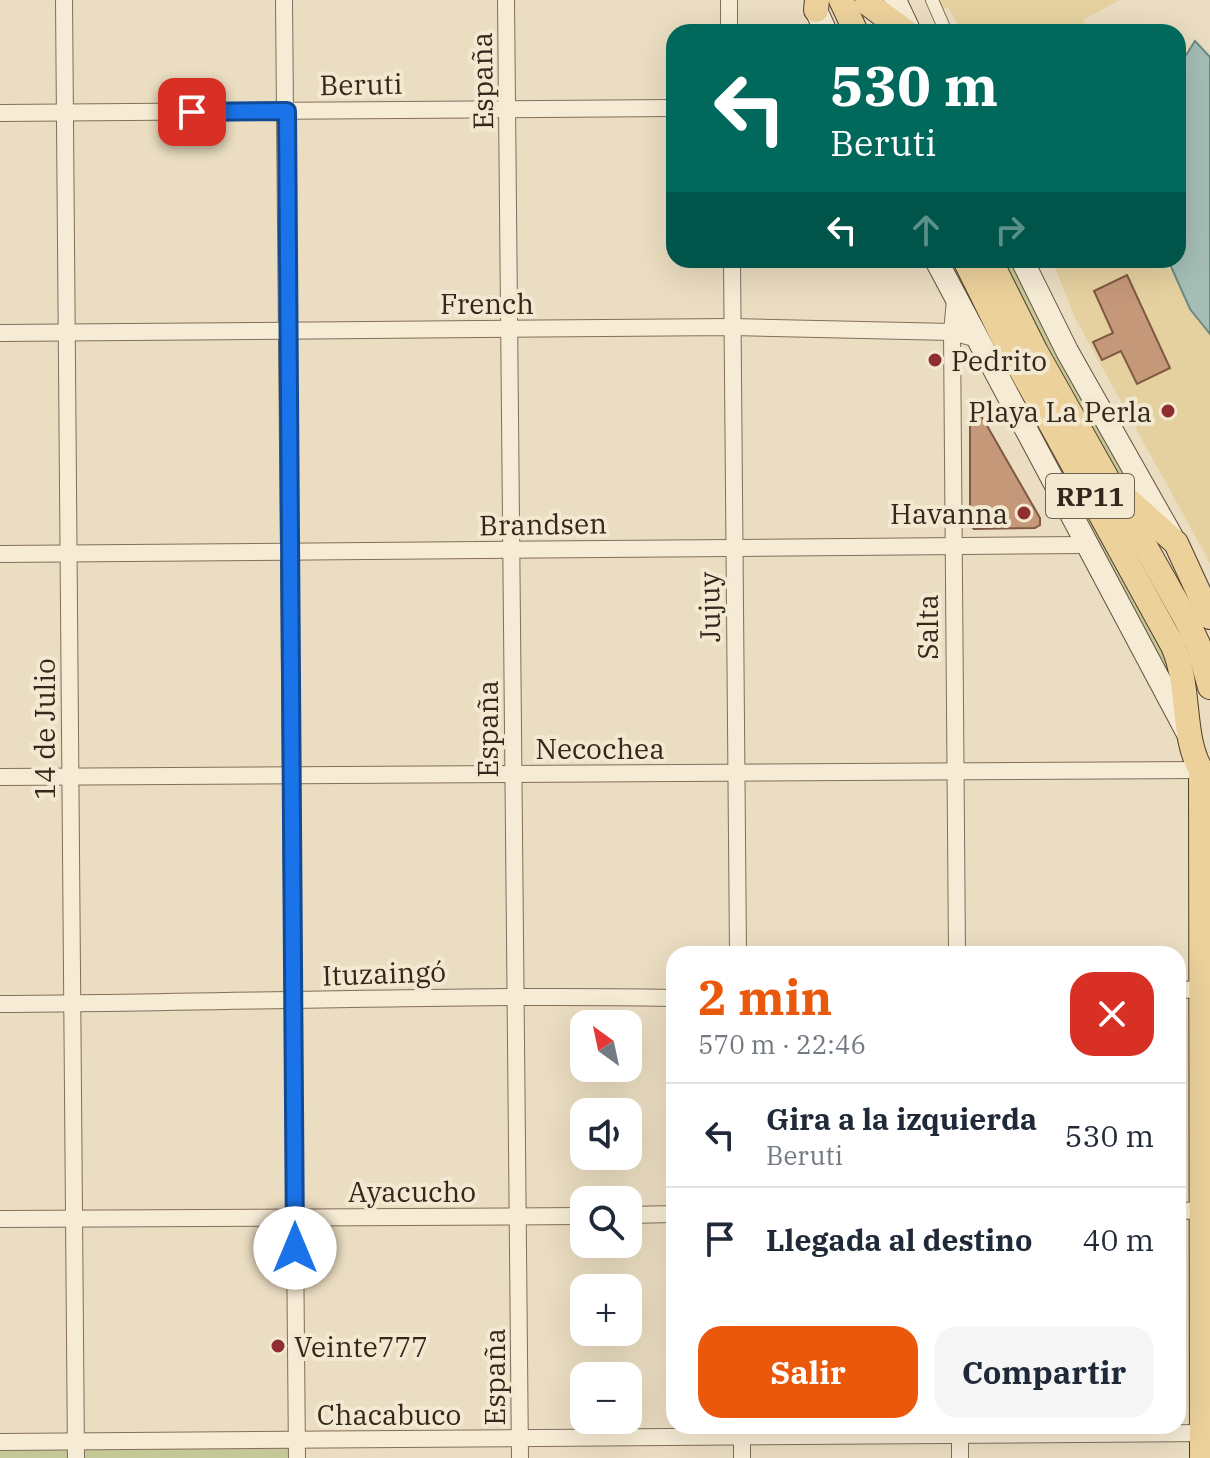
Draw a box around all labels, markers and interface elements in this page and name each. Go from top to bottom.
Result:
street label: España [463,32,501,130]
text: 530 m [830,49,998,121]
icon: left [698,56,802,160]
street label: Beruti [319,65,403,103]
pin [158,78,226,146]
icon: arrive [170,90,214,134]
text: Beruti [830,119,936,166]
icon: left [820,208,864,252]
icon: ahead [904,208,948,252]
icon: right [988,208,1032,252]
street label: French [440,285,534,322]
place label: Pedrito [951,342,1047,379]
marker: Pedrito [926,351,944,369]
place label: Playa La Perla [968,393,1152,430]
marker: Playa La Perla [1159,402,1177,420]
road number: RP11 [1046,474,1134,518]
place label: Havanna [890,495,1008,532]
street label: Brandsen [479,504,607,544]
marker: Havanna [1015,504,1033,522]
street label: Jujuy [690,571,728,643]
street label: Salta [909,594,946,660]
street label: 14 de Julio [26,658,63,800]
street label: España [469,680,506,778]
street label: Necochea [535,730,665,767]
street label: Ituzaingó [321,952,447,994]
text: 2 min [698,966,832,1028]
button: close [1070,972,1154,1056]
north arrow [570,1010,642,1082]
map controls [570,1010,642,1434]
text: 570 m · 22:46 [698,1027,866,1061]
button: sound [570,1098,642,1170]
text: Gira a la izquierda [766,1099,1037,1138]
icon: left [698,1113,742,1157]
text: 530 m [1064,1116,1154,1155]
text: Beruti [766,1138,843,1172]
street label: Ayacucho [348,1173,476,1210]
button: search [570,1186,642,1258]
position arrow [253,1206,337,1290]
icon: arrive [698,1217,742,1261]
text: Llegada al destino [766,1220,1032,1259]
text: 40 m [1082,1220,1154,1259]
button: + [570,1274,642,1346]
button: Salir [698,1326,918,1418]
button: Compartir [934,1326,1154,1418]
place label: Veinte777 [294,1328,428,1365]
street label: España [476,1328,513,1426]
marker: Veinte777 [269,1337,287,1355]
button: − [570,1362,642,1434]
street label: Chacabuco [317,1396,461,1433]

